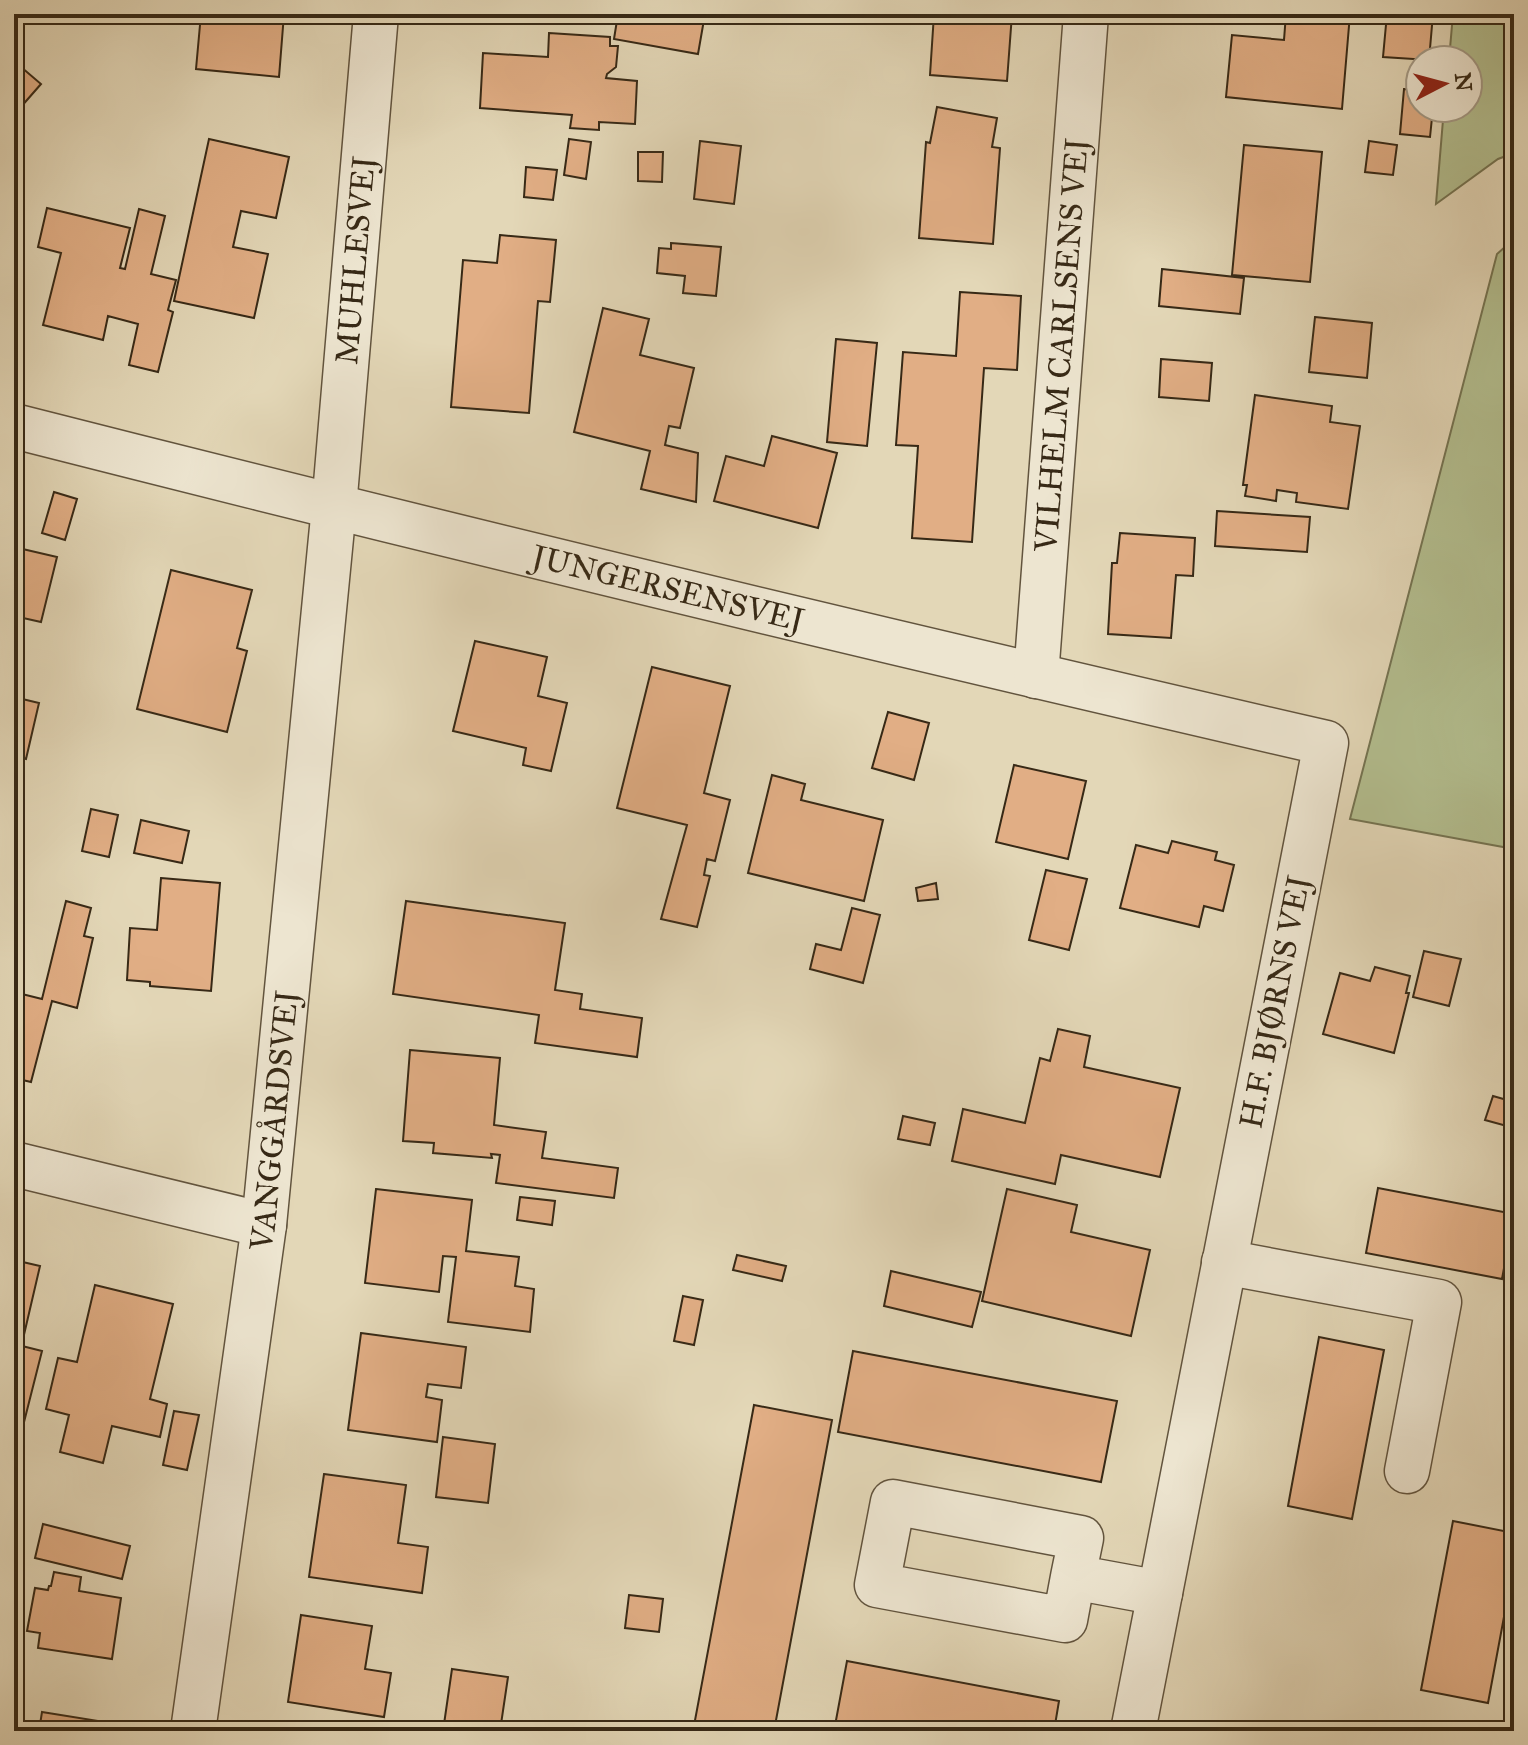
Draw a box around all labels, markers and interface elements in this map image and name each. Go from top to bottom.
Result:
north arrow [1404,44,1484,124]
text: N [1449,71,1478,93]
street label: VILHELM CARLSENS VEJ [1026,137,1096,554]
street label: MUHLESVEJ [327,155,383,366]
street label: JUNGERSENSVEJ [525,536,808,640]
street label: H.F. BJØRNS VEJ [1231,872,1319,1132]
street label: VANGGÅRDSVEJ [241,989,306,1254]

